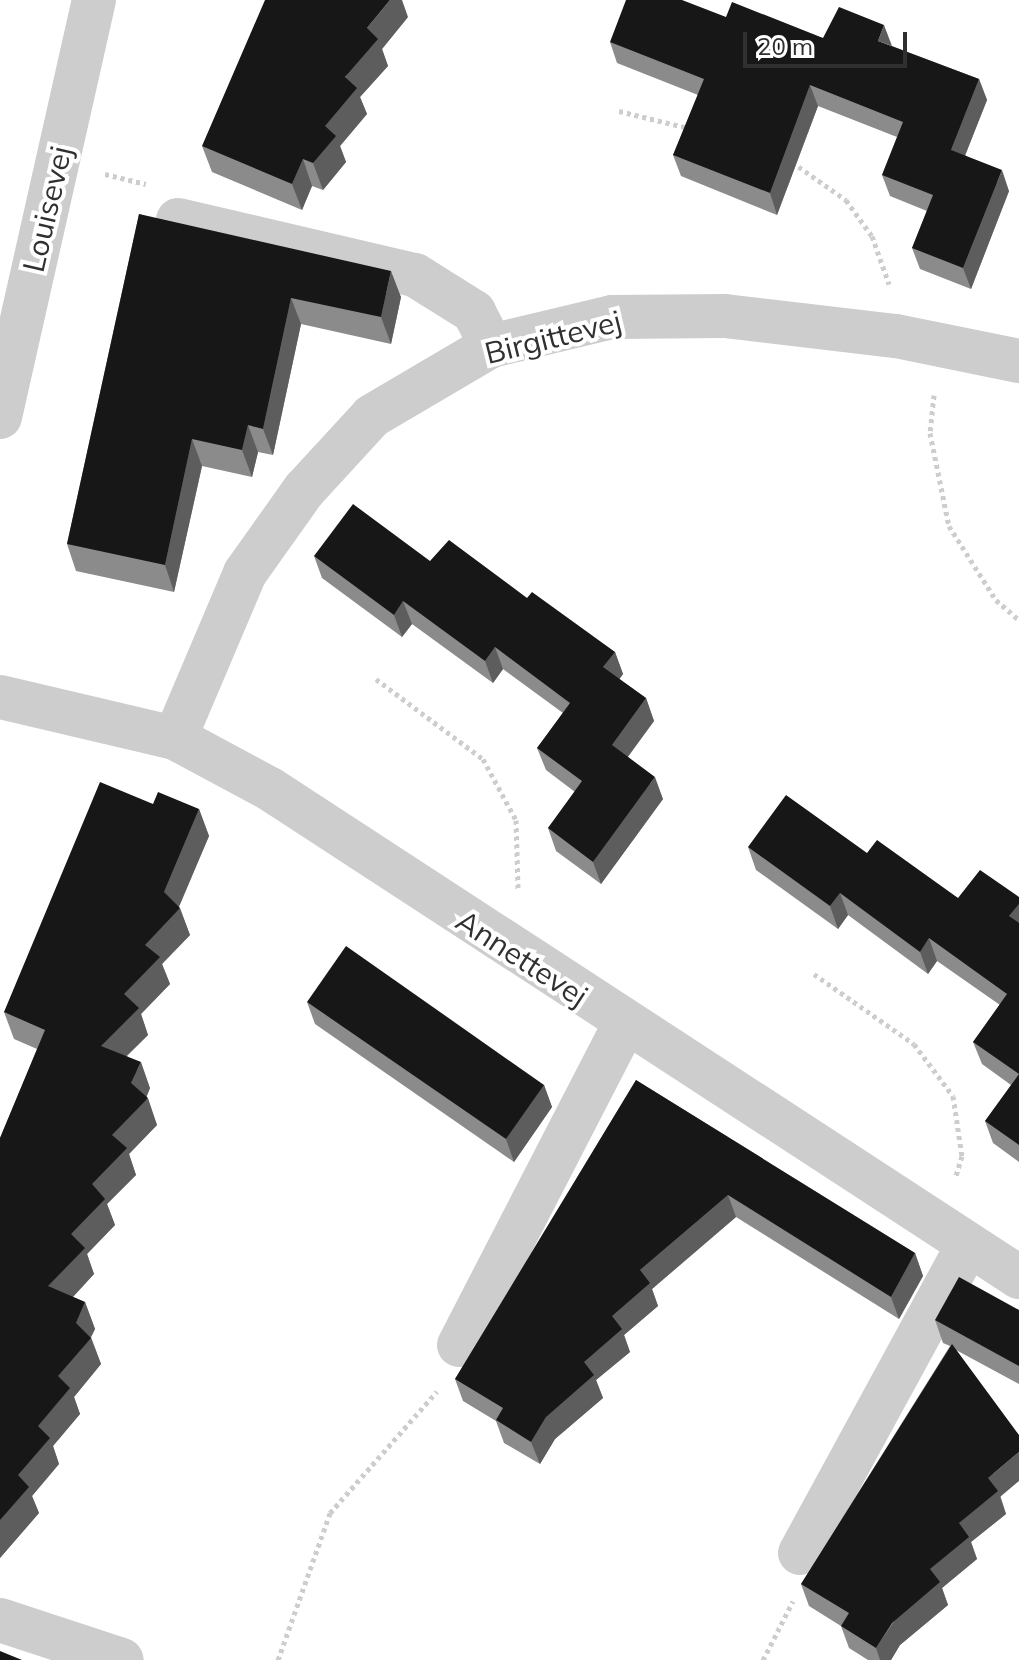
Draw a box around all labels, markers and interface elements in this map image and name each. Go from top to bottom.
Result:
scale bar [747,16,911,66]
text: 20 m [757,31,813,61]
street label: Louisevej [15,143,79,275]
street label: Birgittevej [481,303,625,371]
street label: Annettevej [450,902,594,1014]

